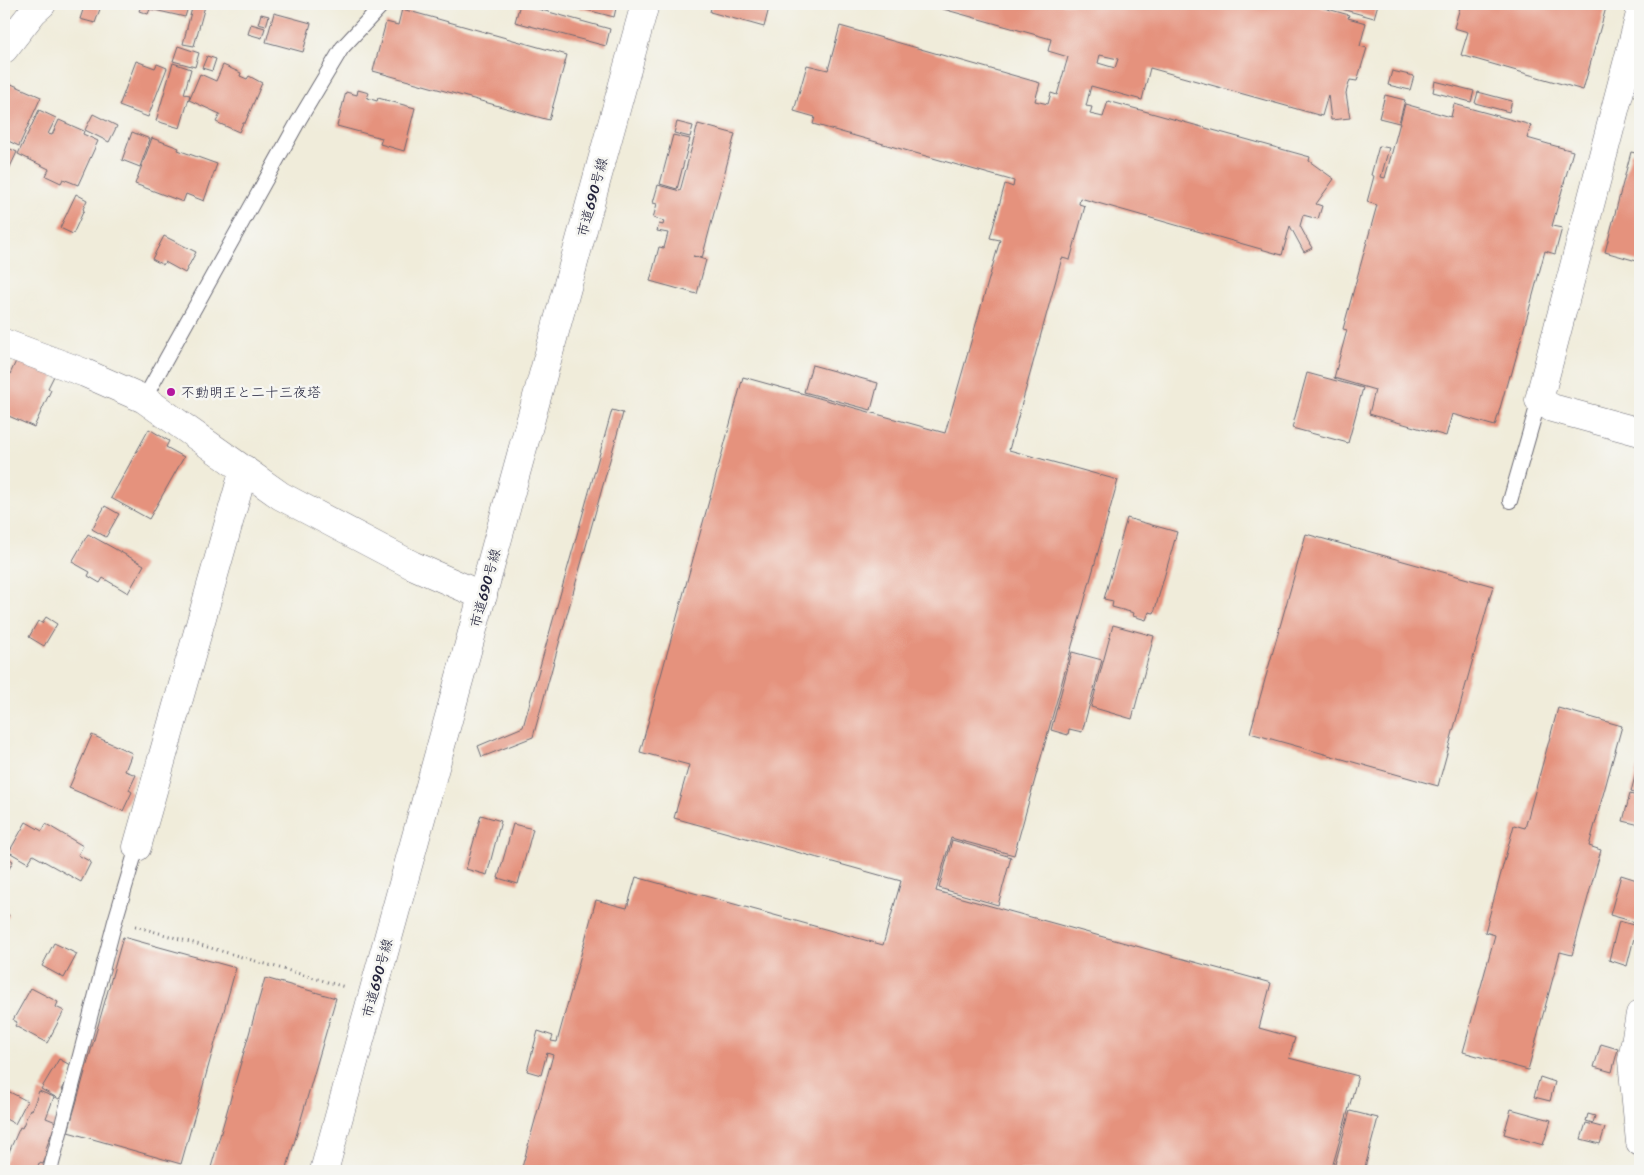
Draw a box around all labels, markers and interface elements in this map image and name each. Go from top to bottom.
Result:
street label: 市道690号線 [570,155,615,240]
place label: 不動明王と二十三夜塔 [181,380,321,405]
marker: 不動明王と二十三夜塔 [165,386,177,398]
street label: 市道690号線 [463,546,508,631]
street label: 市道690号線 [355,936,400,1021]

